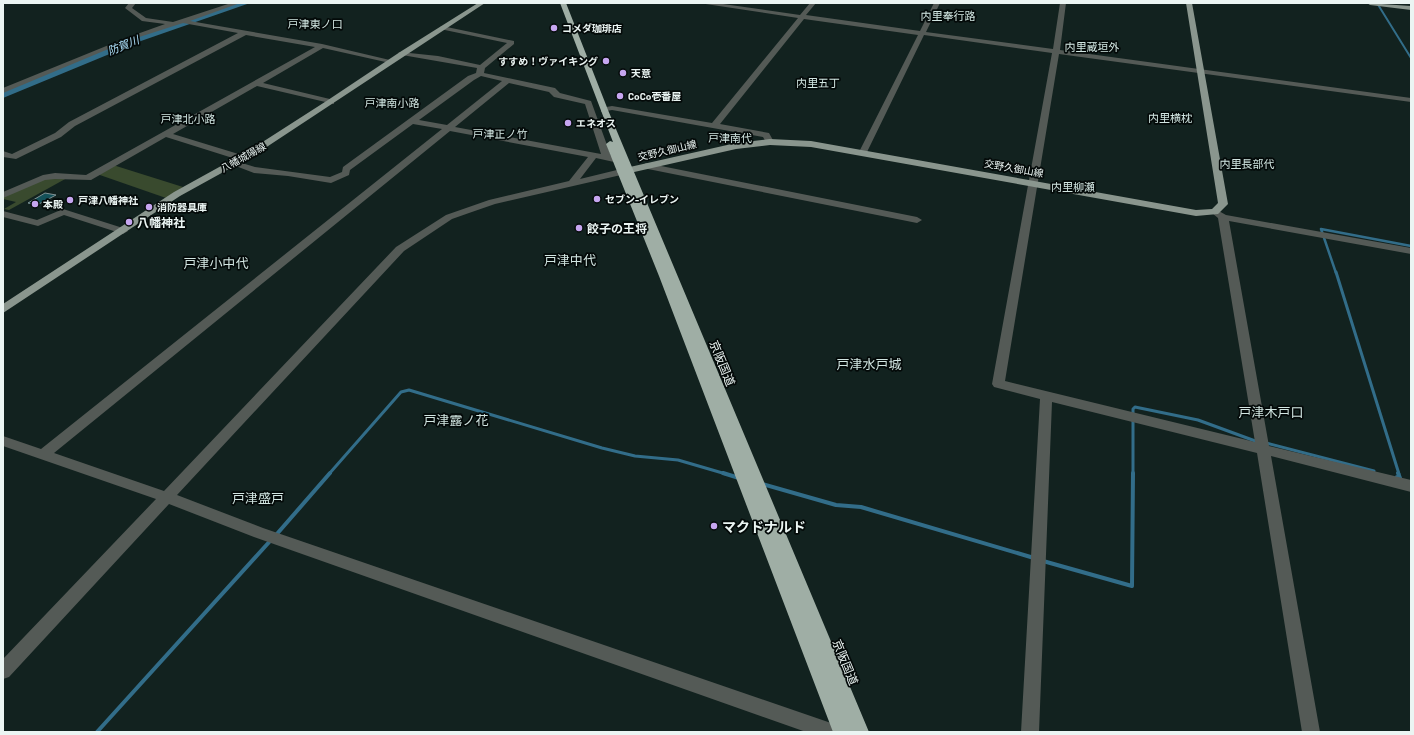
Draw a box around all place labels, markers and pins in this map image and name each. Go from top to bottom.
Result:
place label: コメダ珈琲店 [562,22,622,34]
marker: コメダ珈琲店 [549,23,559,33]
place label: すすめ！ヴァイキング [498,55,598,67]
marker: すすめ！ヴァイキング [601,56,611,66]
place label: 天意 [631,67,651,79]
marker: 天意 [618,68,628,78]
place label: CoCo壱番屋 [628,90,681,102]
marker: CoCo壱番屋 [615,91,625,101]
place label: エネオス [576,117,616,129]
marker: エネオス [563,118,573,128]
place label: セブン-イレブン [605,193,679,205]
place label: 戸津八幡神社 [78,194,139,206]
marker: セブン-イレブン [592,194,602,204]
marker: 戸津八幡神社 [65,195,75,205]
place label: 本殿 [42,198,63,210]
marker: 本殿 [30,199,40,209]
place label: 消防器具庫 [157,201,207,213]
marker: 消防器具庫 [144,202,154,212]
place label: 八幡神社 [137,215,185,229]
marker: 八幡神社 [124,217,134,227]
place label: 餃子の王将 [586,221,647,235]
marker: 餃子の王将 [574,223,584,233]
place label: マクドナルド [722,518,806,535]
marker: マクドナルド [709,521,719,531]

